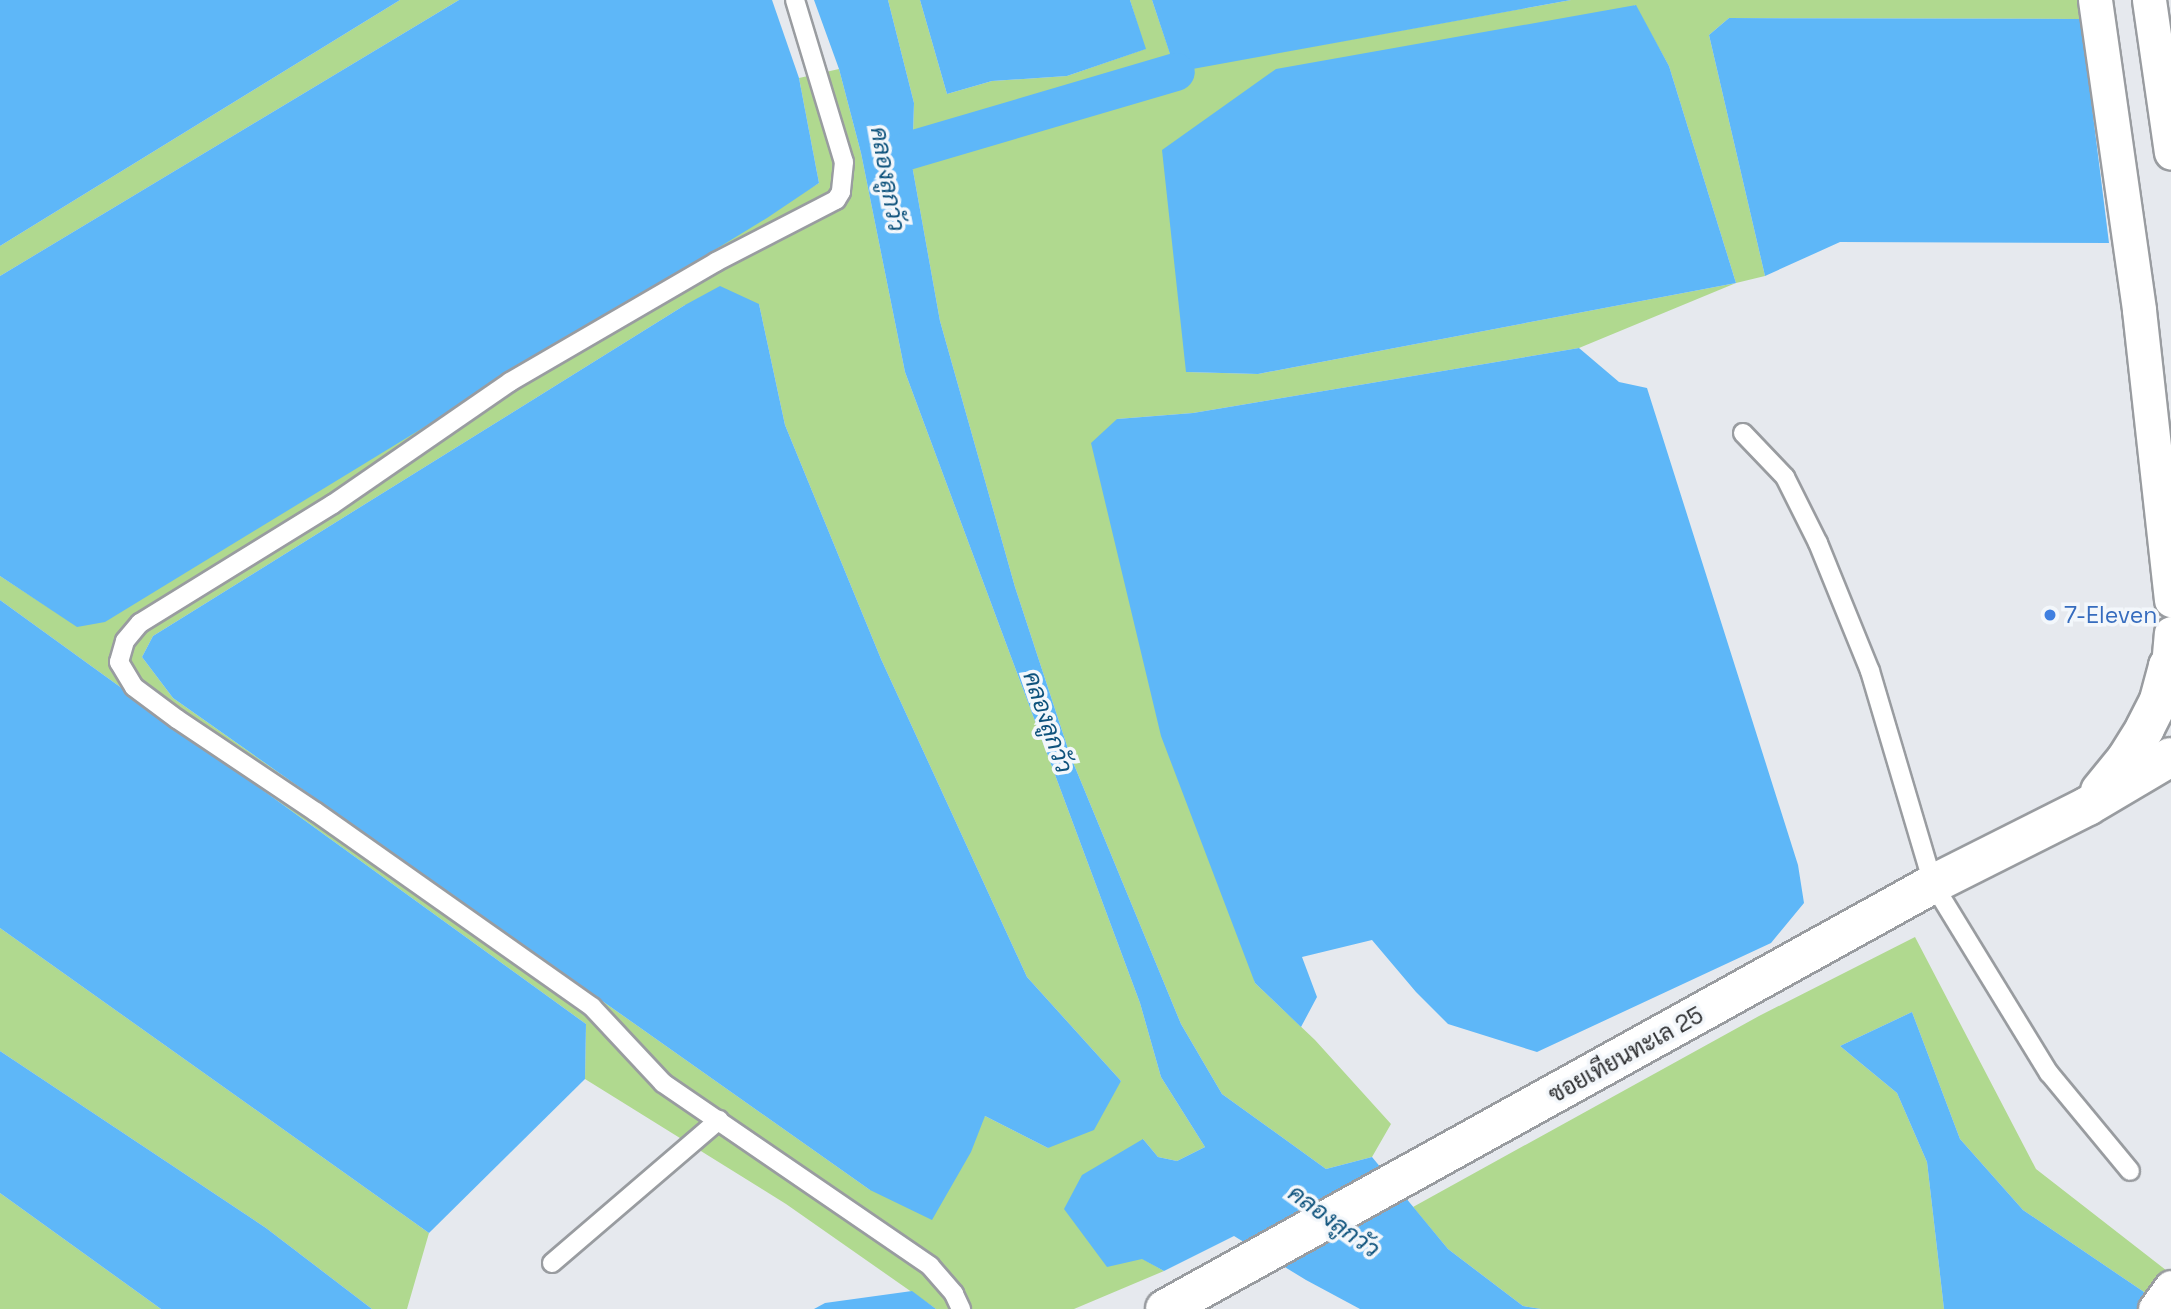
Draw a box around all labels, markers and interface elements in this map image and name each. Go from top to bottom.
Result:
water label: คลองลูกวัว [865,124,911,234]
place label: 7-Eleven [2064,601,2157,629]
marker: 7-Eleven [2042,607,2058,623]
water label: คลองลูกวัว [1017,667,1079,777]
street label: ซอยเทียนทะเล 25 [1544,1001,1708,1109]
water label: คลองลูกวัว [1283,1178,1385,1264]

